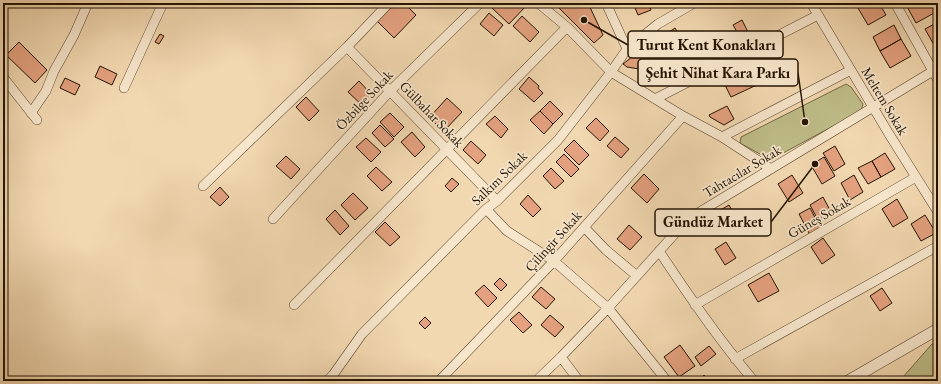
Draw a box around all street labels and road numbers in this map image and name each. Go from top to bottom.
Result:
street label: Meltem Sokak [858,64,913,139]
street label: Özbilge Sokak [331,66,397,134]
street label: Gülbahar Sokak [396,77,469,151]
street label: Tahtacılar Sokak [700,140,785,201]
street label: Salkım Sokak [467,147,531,209]
street label: Güneş Sokak [784,192,854,242]
street label: Çilingir Sokak [521,206,586,275]

